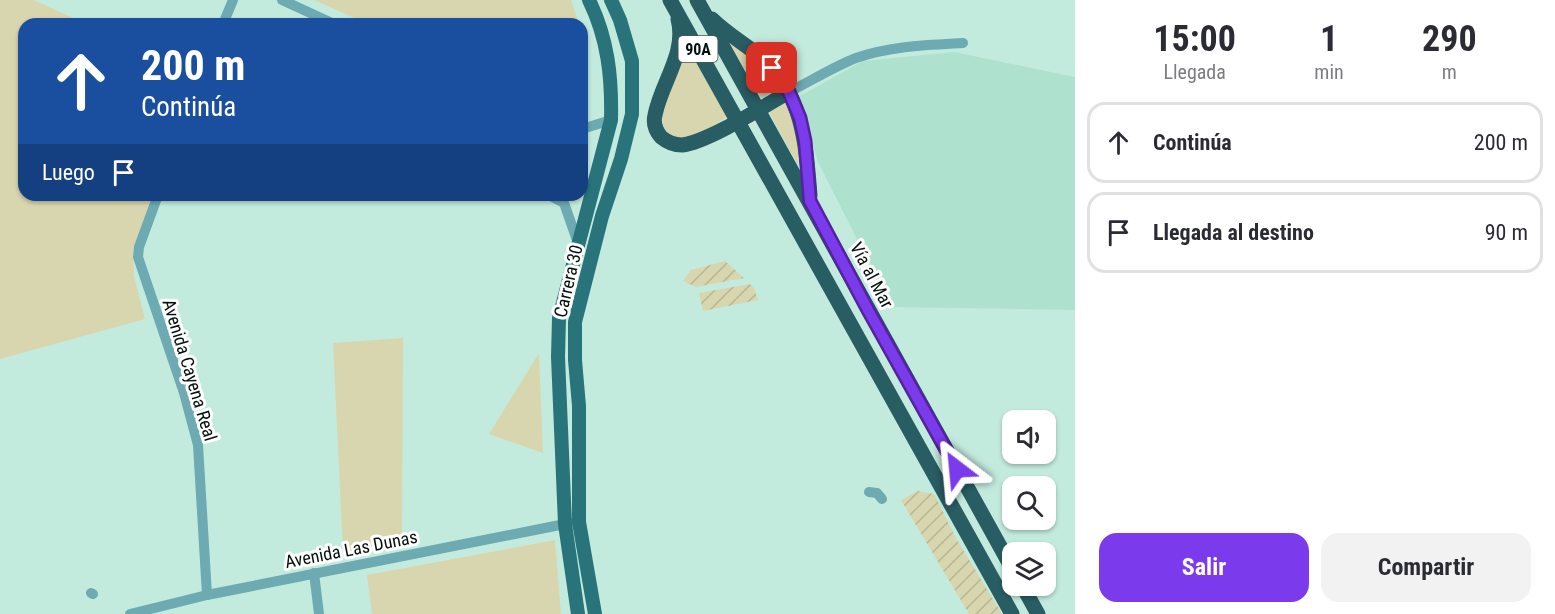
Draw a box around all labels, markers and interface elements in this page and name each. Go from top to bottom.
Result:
text: 15:00 [1153,18,1236,60]
text: 1 [1320,18,1338,60]
text: 290 [1422,18,1477,60]
road number: 90A [678,36,718,62]
text: 200 m [141,41,246,90]
icon: ahead [42,42,120,120]
pin [746,42,797,93]
icon: arrive [755,51,788,84]
text: Llegada [1163,60,1226,84]
text: min [1314,60,1344,84]
text: m [1442,60,1457,84]
text: Continúa [141,91,236,123]
icon: ahead [1102,126,1135,159]
text: Continúa [1153,130,1232,155]
text: 200 m [1474,130,1528,155]
icon: arrive [107,156,140,189]
text: Luego [42,160,95,185]
icon: arrive [1102,216,1135,249]
text: Llegada al destino [1153,220,1314,245]
text: 90 m [1485,220,1528,245]
street label: Vía al Mar [846,238,898,312]
street label: Carrera 30 [549,243,587,319]
street label: Avenida Cayena Real [158,297,222,443]
map controls [1002,410,1056,596]
button: sound [1002,410,1056,464]
position arrow [925,437,989,501]
button: search [1002,476,1056,530]
street label: Avenida Las Dunas [283,526,419,572]
button: Salir [1099,533,1309,602]
button: Compartir [1321,533,1531,602]
button: layers [1002,542,1056,596]

